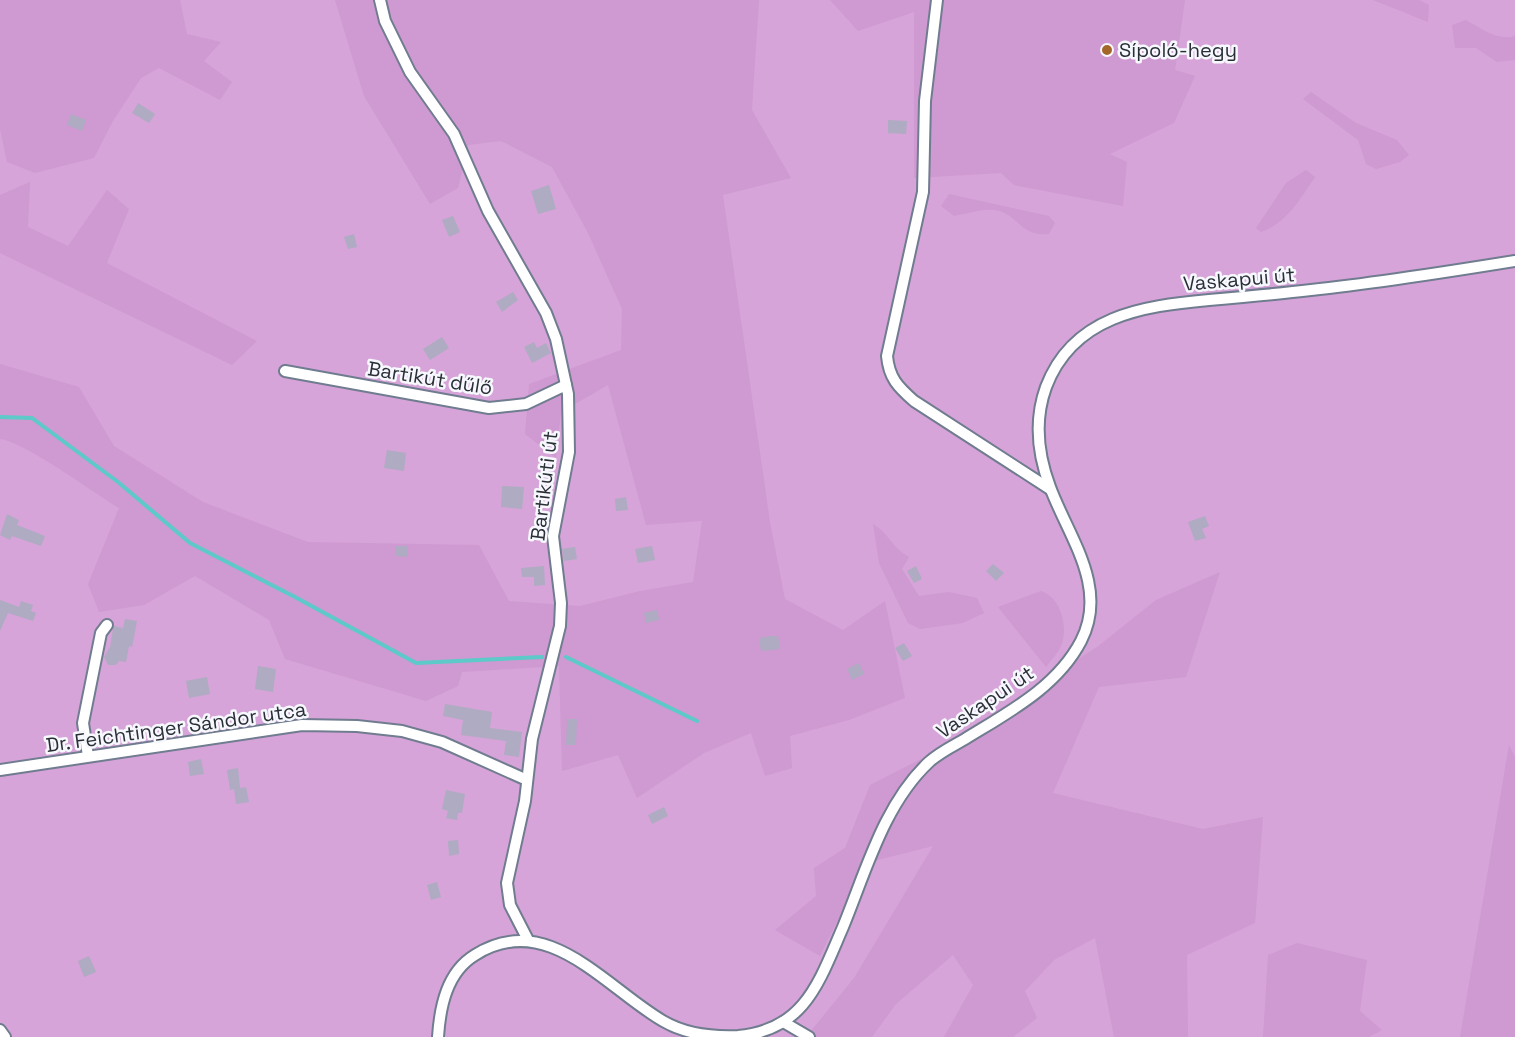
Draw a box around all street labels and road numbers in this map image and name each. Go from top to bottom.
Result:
street label: Vaskapui út [1182,261,1296,297]
street label: Bartikút dűlő [366,355,494,401]
street label: Bartikúti út [524,430,564,542]
street label: Vaskapui út [931,660,1039,744]
street label: Dr. Feichtinger Sándor utca [44,696,308,758]

